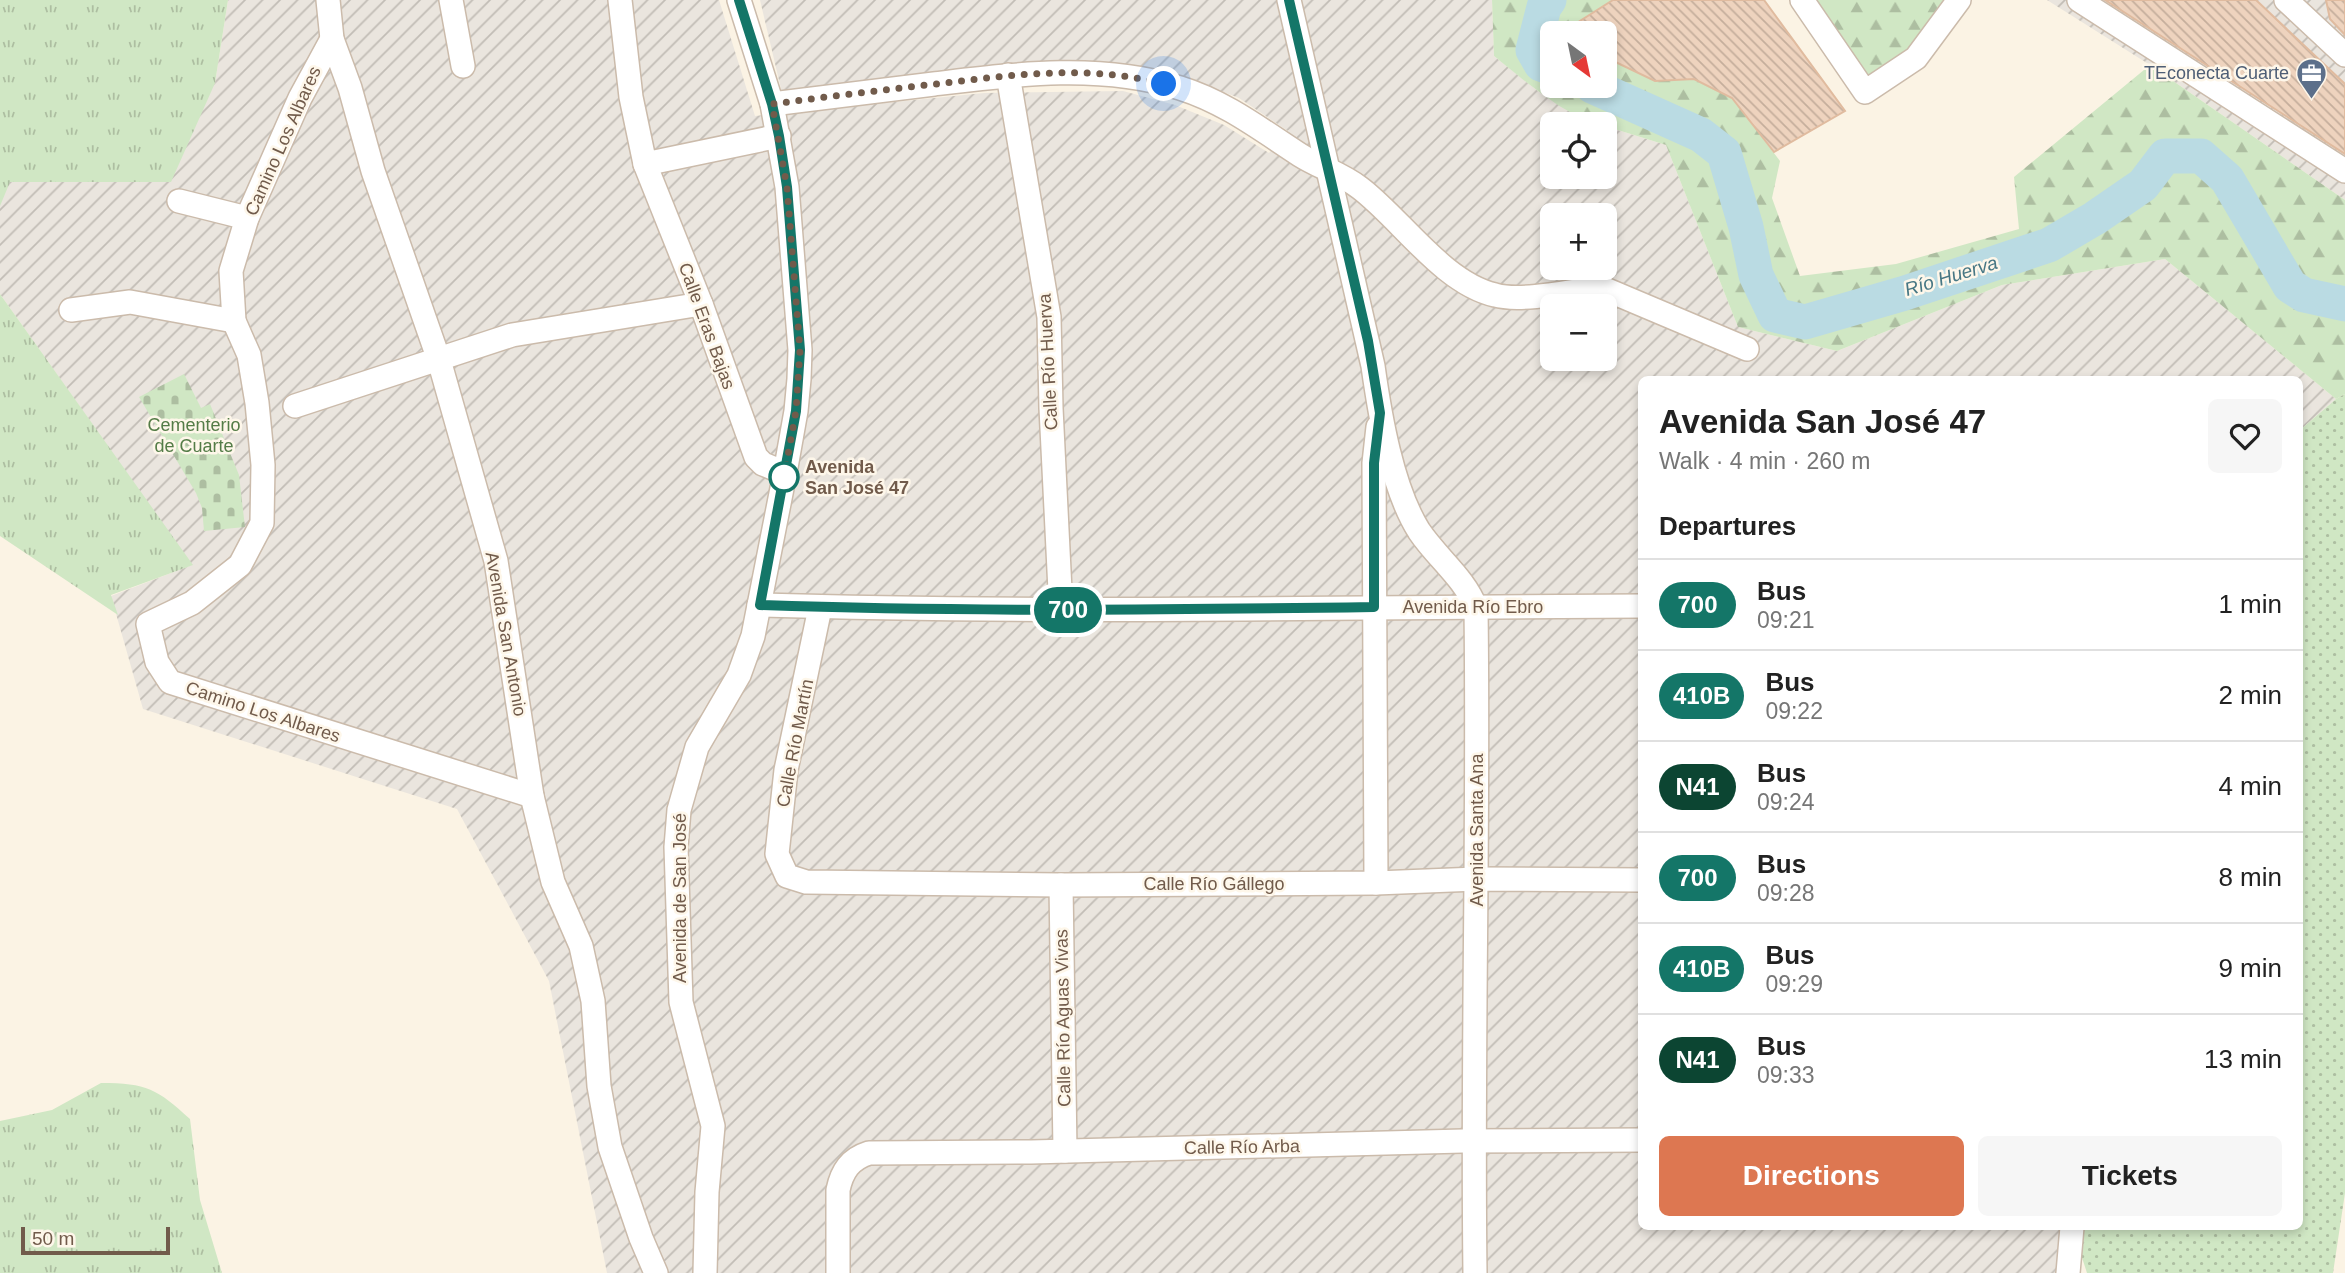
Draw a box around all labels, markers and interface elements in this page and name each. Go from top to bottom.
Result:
north arrow [1540,21,1617,98]
map controls [1540,21,1617,371]
office icon: TEconecta Cuarte [2295,56,2329,100]
street label: Camino Los Albares [241,63,325,219]
place label: TEconecta Cuarte [2144,63,2289,83]
your location [1146,66,1181,101]
button: locate [1540,112,1617,189]
button: + [1540,203,1617,280]
water label: Río Huerva [1902,252,2000,300]
street label: Calle Eras Bajas [675,260,739,392]
street label: Calle Río Huerva [1034,292,1062,431]
button: − [1540,294,1617,371]
button: heart [2208,399,2282,473]
text: Avenida San José 47 [1659,403,1986,440]
park label: Cementerio de Cuarte [147,415,241,456]
text: Walk · 4 min · 260 m [1659,448,1870,474]
place label: Avenida San José 47 [805,457,909,498]
marker: Avenida San José 47 [769,462,799,492]
text: Departures [1659,511,1796,541]
street label: Avenida San Antonio [482,550,530,718]
text: Bus [1757,576,1806,606]
line badge: 700 [1028,587,1108,633]
text: 1 min [2218,589,2282,619]
text: 700 [1677,591,1718,618]
text: 700 [1048,596,1088,623]
street label: Avenida Río Ebro [1403,597,1543,617]
text: 09:21 [1757,607,1815,633]
text: Bus [1765,667,1815,697]
street label: Calle Río Martín [773,677,817,809]
street label: Camino Los Albares [183,678,343,746]
text: 2 min [2218,680,2282,710]
text: 410B [1673,682,1730,709]
text: 09:22 [1765,698,1823,724]
street label: Avenida Santa Ana [1467,753,1487,906]
text: Bus [1757,758,1806,788]
text: 4 min [2218,771,2282,801]
text: N41 [1675,773,1720,800]
text: 09:24 [1757,789,1815,815]
street label: Avenida de San José [670,813,690,983]
text: Bus [1757,849,1806,879]
text: 8 min [2218,862,2282,892]
text: 700 [1677,864,1718,891]
street label: Calle Río Gállego [1143,874,1285,894]
text: 09:28 [1757,880,1815,906]
street label: Calle Río Aguas Vivas [1051,929,1075,1107]
text: Bus [1765,940,1815,970]
text: 9 min [2218,953,2282,983]
text: 410B [1673,955,1730,982]
text: 09:29 [1765,971,1823,997]
text: Bus [1757,1031,1806,1061]
text: 13 min [2204,1044,2282,1074]
text: N41 [1675,1046,1720,1073]
text: 09:33 [1757,1062,1815,1088]
street label: Calle Río Arba [1184,1136,1301,1158]
button: Directions [1659,1136,1964,1216]
button: Tickets [1978,1136,2282,1216]
scale bar [21,1224,170,1256]
text: 50 m [32,1228,74,1249]

